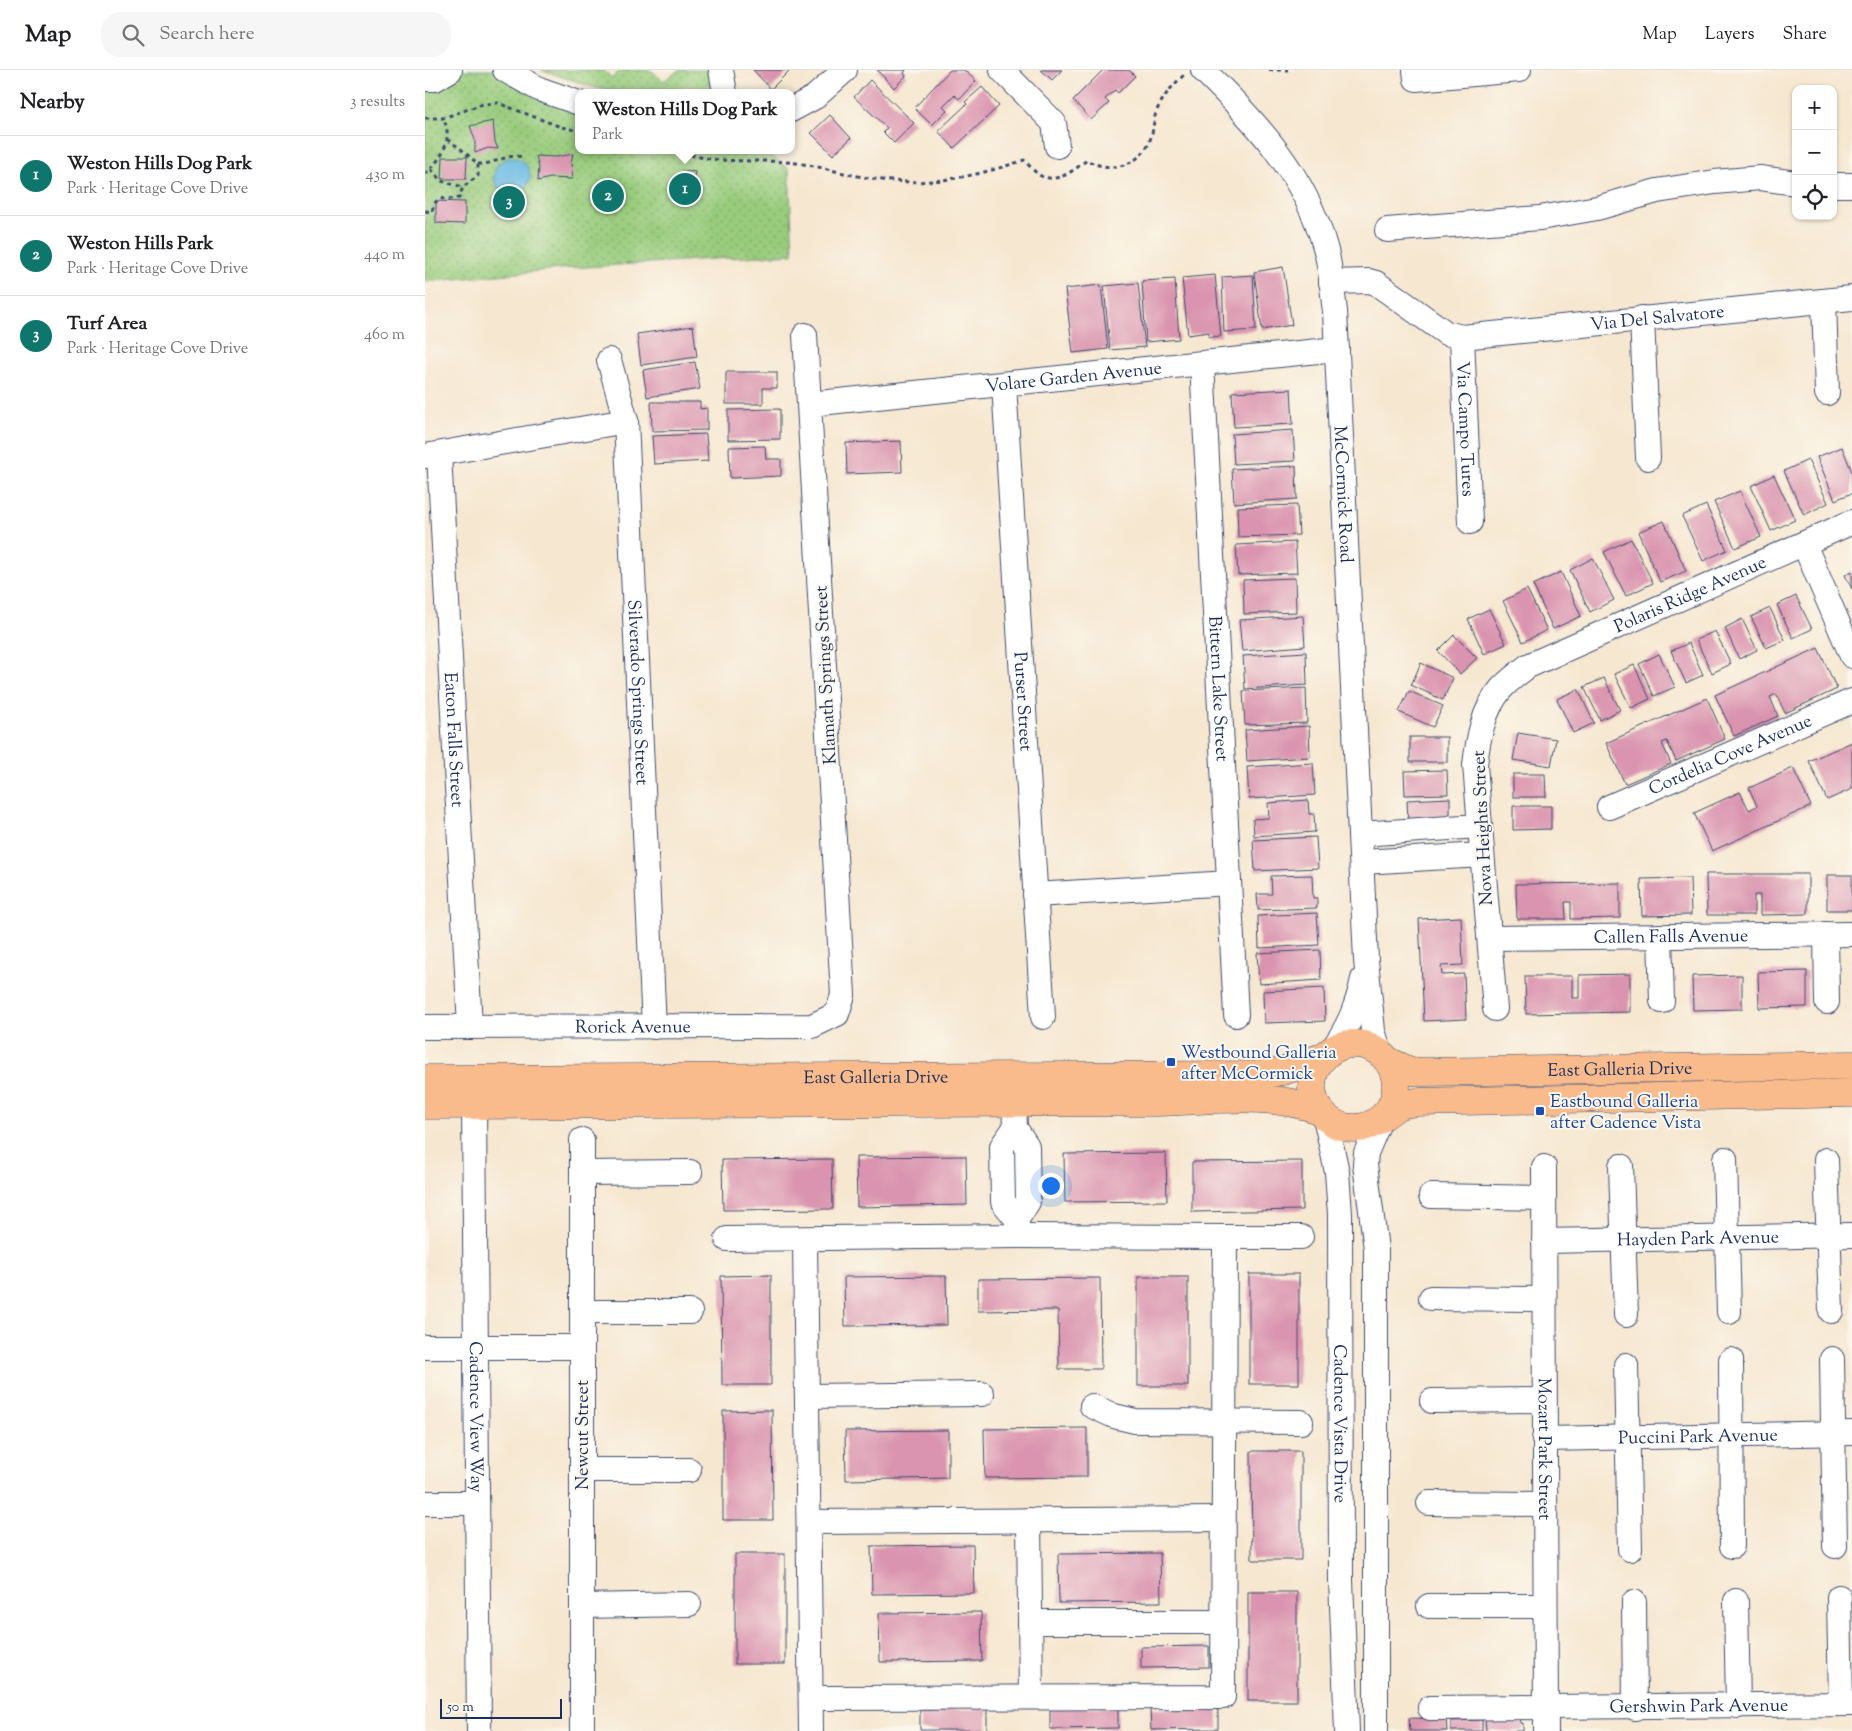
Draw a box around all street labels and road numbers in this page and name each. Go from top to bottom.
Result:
street label: Via Del Salvatore [1589,300,1726,339]
street label: Volare Garden Avenue [984,356,1163,401]
street label: Via Campo Tures [1448,361,1480,497]
street label: McCormick Road [1326,425,1358,564]
street label: Polaris Ridge Avenue [1610,551,1771,641]
street label: Klamath Springs Street [809,585,845,765]
street label: Silverado Springs Street [619,599,654,786]
street label: Bittern Lake Street [1200,615,1234,762]
street label: Purser Street [1006,651,1038,752]
street label: Eaton Falls Street [436,672,469,808]
street label: Cordelia Cove Avenue [1645,709,1817,803]
street label: Nova Heights Street [1467,750,1501,906]
street label: Callen Falls Avenue [1594,924,1748,952]
street label: Rorick Avenue [575,1015,691,1042]
street label: East Galleria Drive [1547,1057,1692,1085]
street label: East Galleria Drive [803,1065,949,1092]
street label: Hayden Park Avenue [1617,1225,1779,1255]
street label: Cadence View Way [461,1341,488,1493]
street label: Cadence Vista Drive [1325,1344,1352,1503]
street label: Mozart Park Street [1530,1378,1556,1520]
street label: Newcut Street [571,1380,597,1490]
street label: Puccini Park Avenue [1618,1423,1778,1453]
street label: Gershwin Park Avenue [1609,1694,1789,1721]

